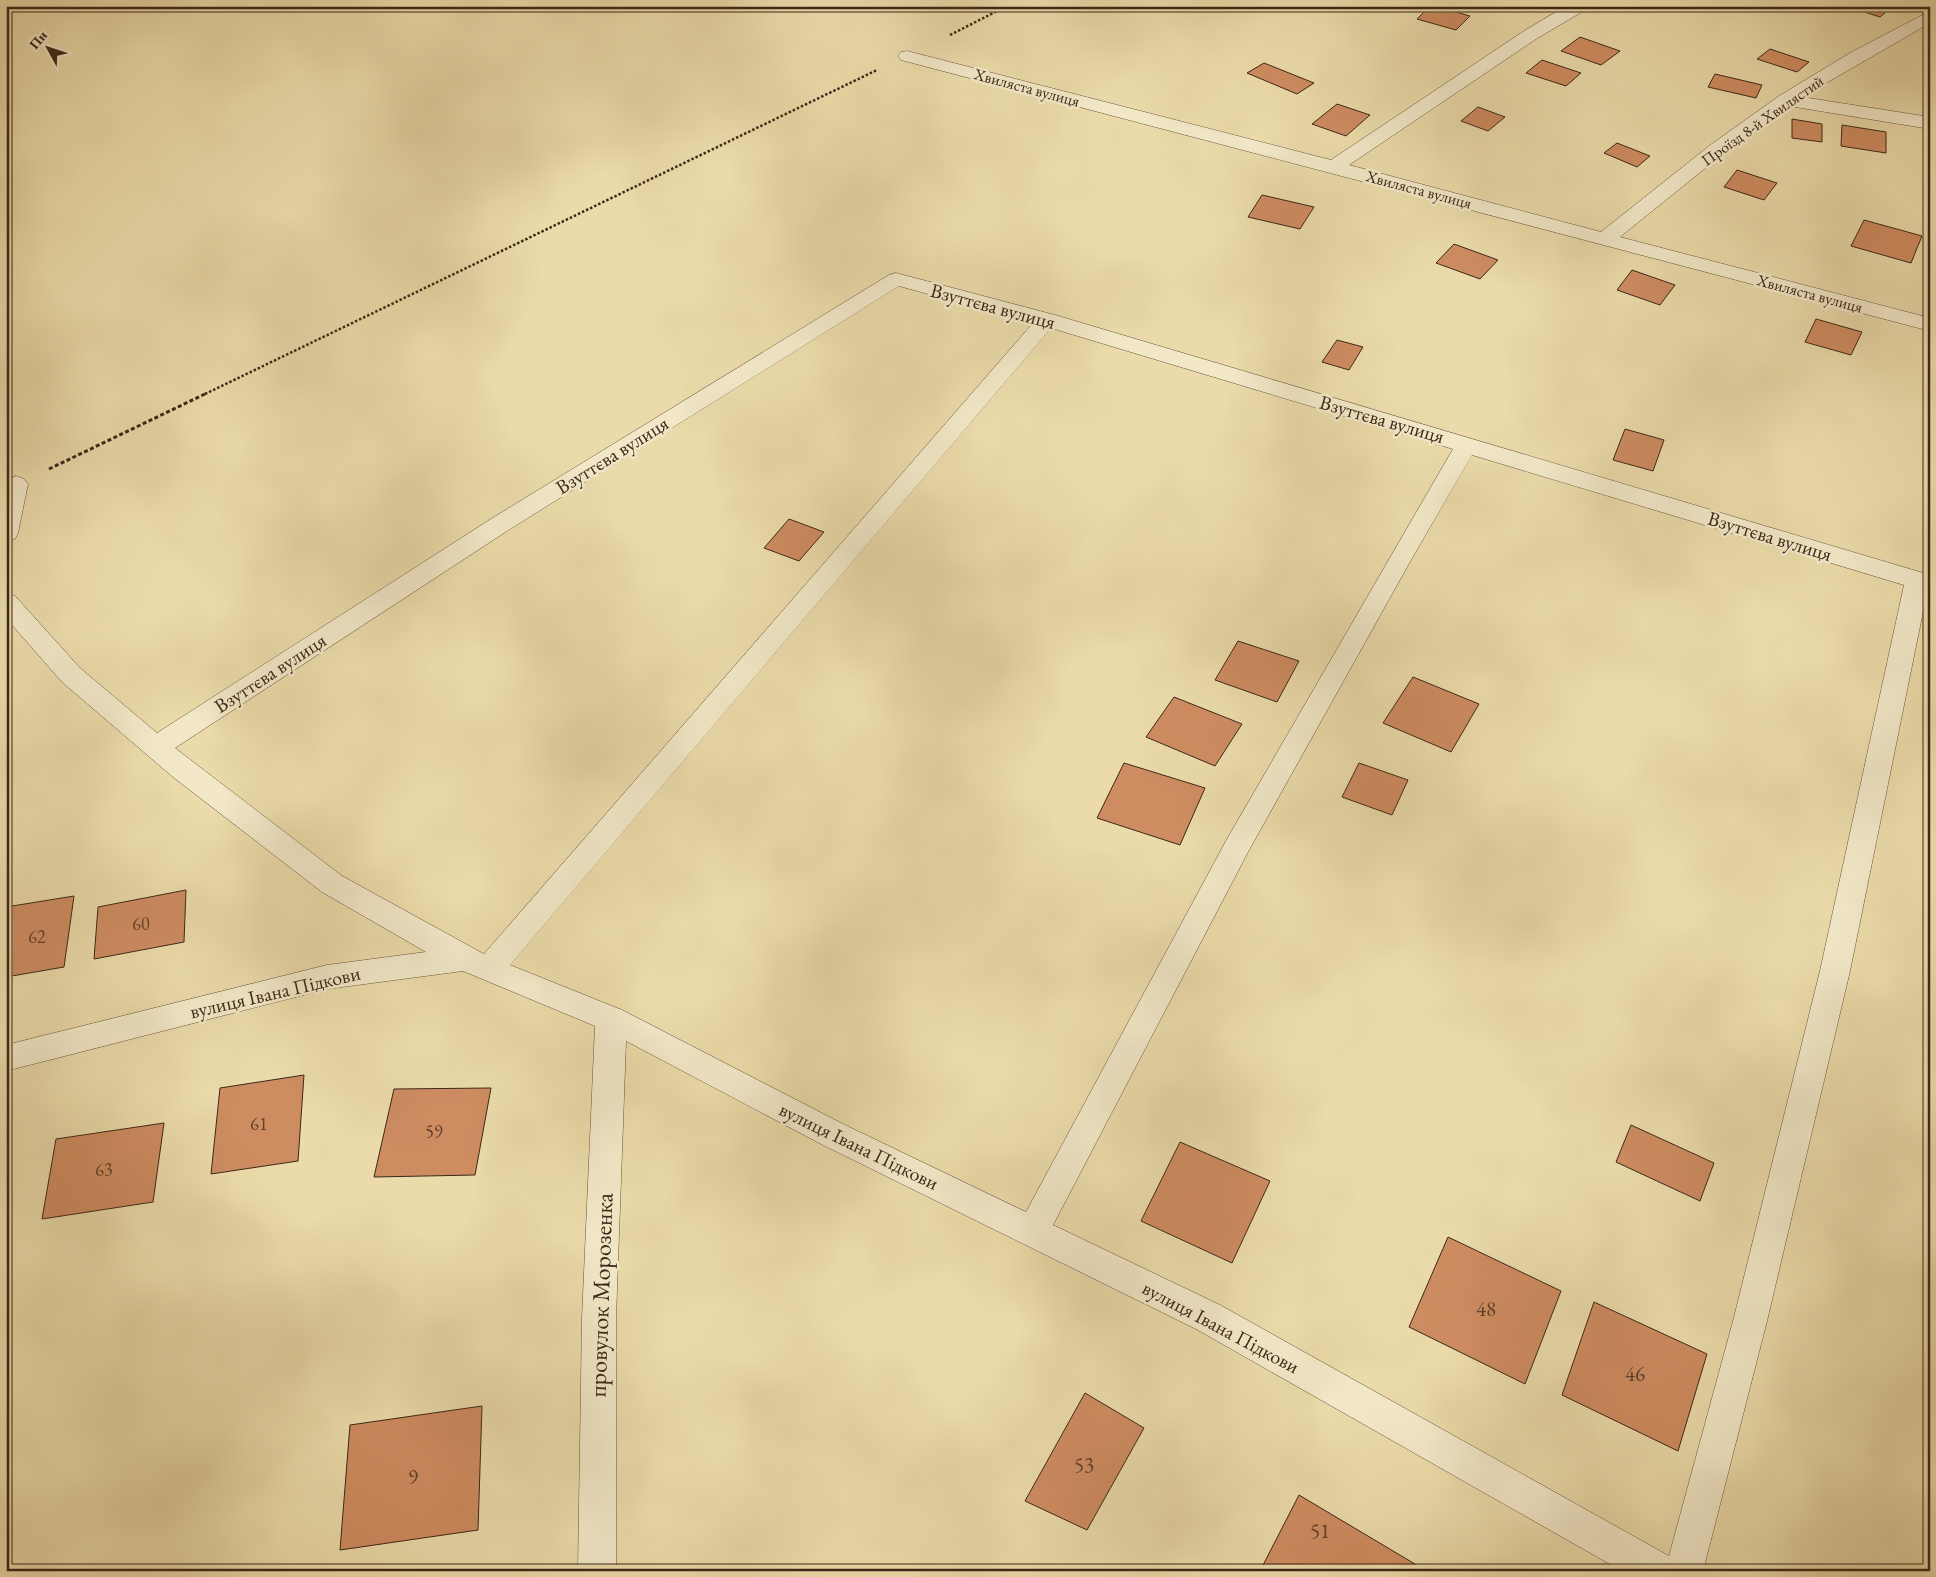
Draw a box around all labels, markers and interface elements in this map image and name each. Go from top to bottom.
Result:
north arrow [22,22,72,72]
text: Пн [25,27,51,53]
street label: Хвиляста вулиця [971,63,1082,112]
street label: Проїзд 8-й Хвилястий [1697,70,1828,171]
street label: Хвиляста вулиця [1363,165,1474,214]
street label: Хвиляста вулиця [1754,269,1865,318]
street label: Взуттєва вулиця [928,277,1058,335]
street label: Взуттєва вулиця [1317,389,1447,449]
street label: Взуттєва вулиця [551,410,673,500]
street label: Взуттєва вулиця [1705,505,1835,567]
street label: Взуттєва вулиця [209,627,331,719]
house number: 60 [132,912,150,935]
house number: 62 [28,925,46,948]
street label: вулиця Івана Підкови [187,960,363,1024]
street label: вулиця Івана Підкови [775,1096,943,1196]
house number: 61 [250,1112,268,1135]
house number: 59 [425,1120,443,1143]
house number: 63 [95,1158,113,1181]
street label: провулок Морозенка [581,1192,620,1398]
street label: вулиця Івана Підкови [1138,1275,1304,1380]
house number: 48 [1476,1295,1496,1322]
house number: 46 [1625,1360,1645,1387]
house number: 53 [1074,1451,1094,1478]
house number: 9 [408,1463,418,1490]
house number: 51 [1310,1517,1330,1544]

